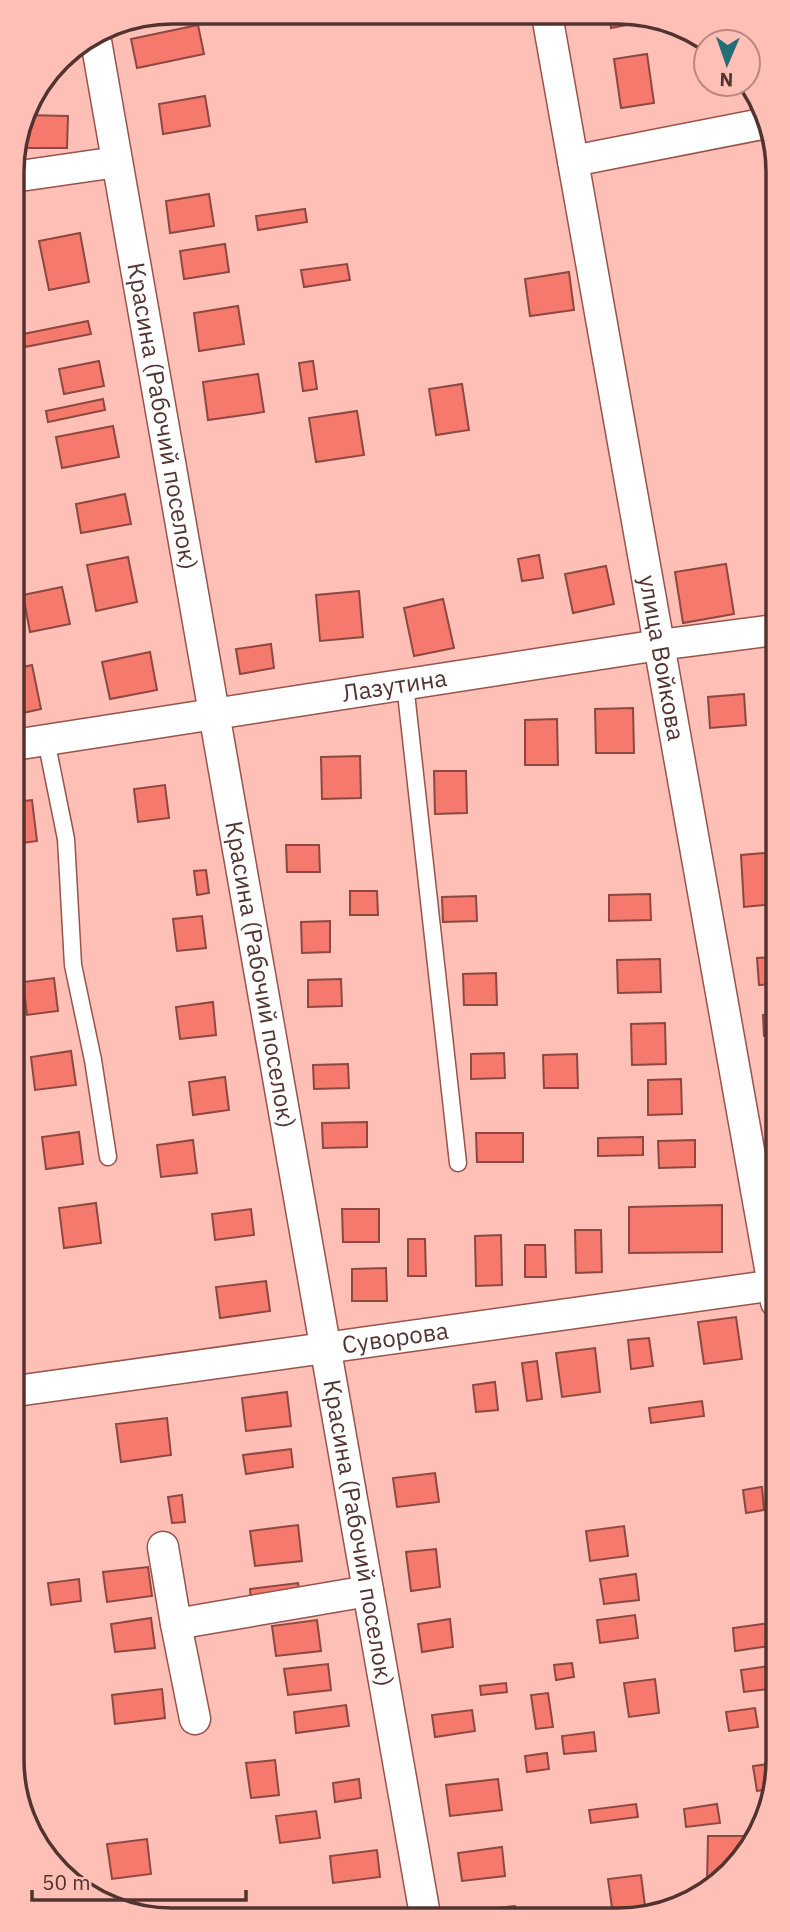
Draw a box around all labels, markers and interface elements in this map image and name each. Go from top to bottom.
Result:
north arrow [692,28,762,98]
text: N [719,68,734,92]
street label: Красина (Рабочий поселок) [120,260,206,572]
street label: улица Войкова [632,572,693,743]
street label: Лазутина [340,661,449,709]
street label: Красина (Рабочий поселок) [218,818,304,1130]
street label: Суворова [340,1314,451,1360]
street label: Красина (Рабочий поселок) [316,1377,402,1689]
scale bar [32,1858,245,1902]
text: 50 m [42,1868,91,1896]

